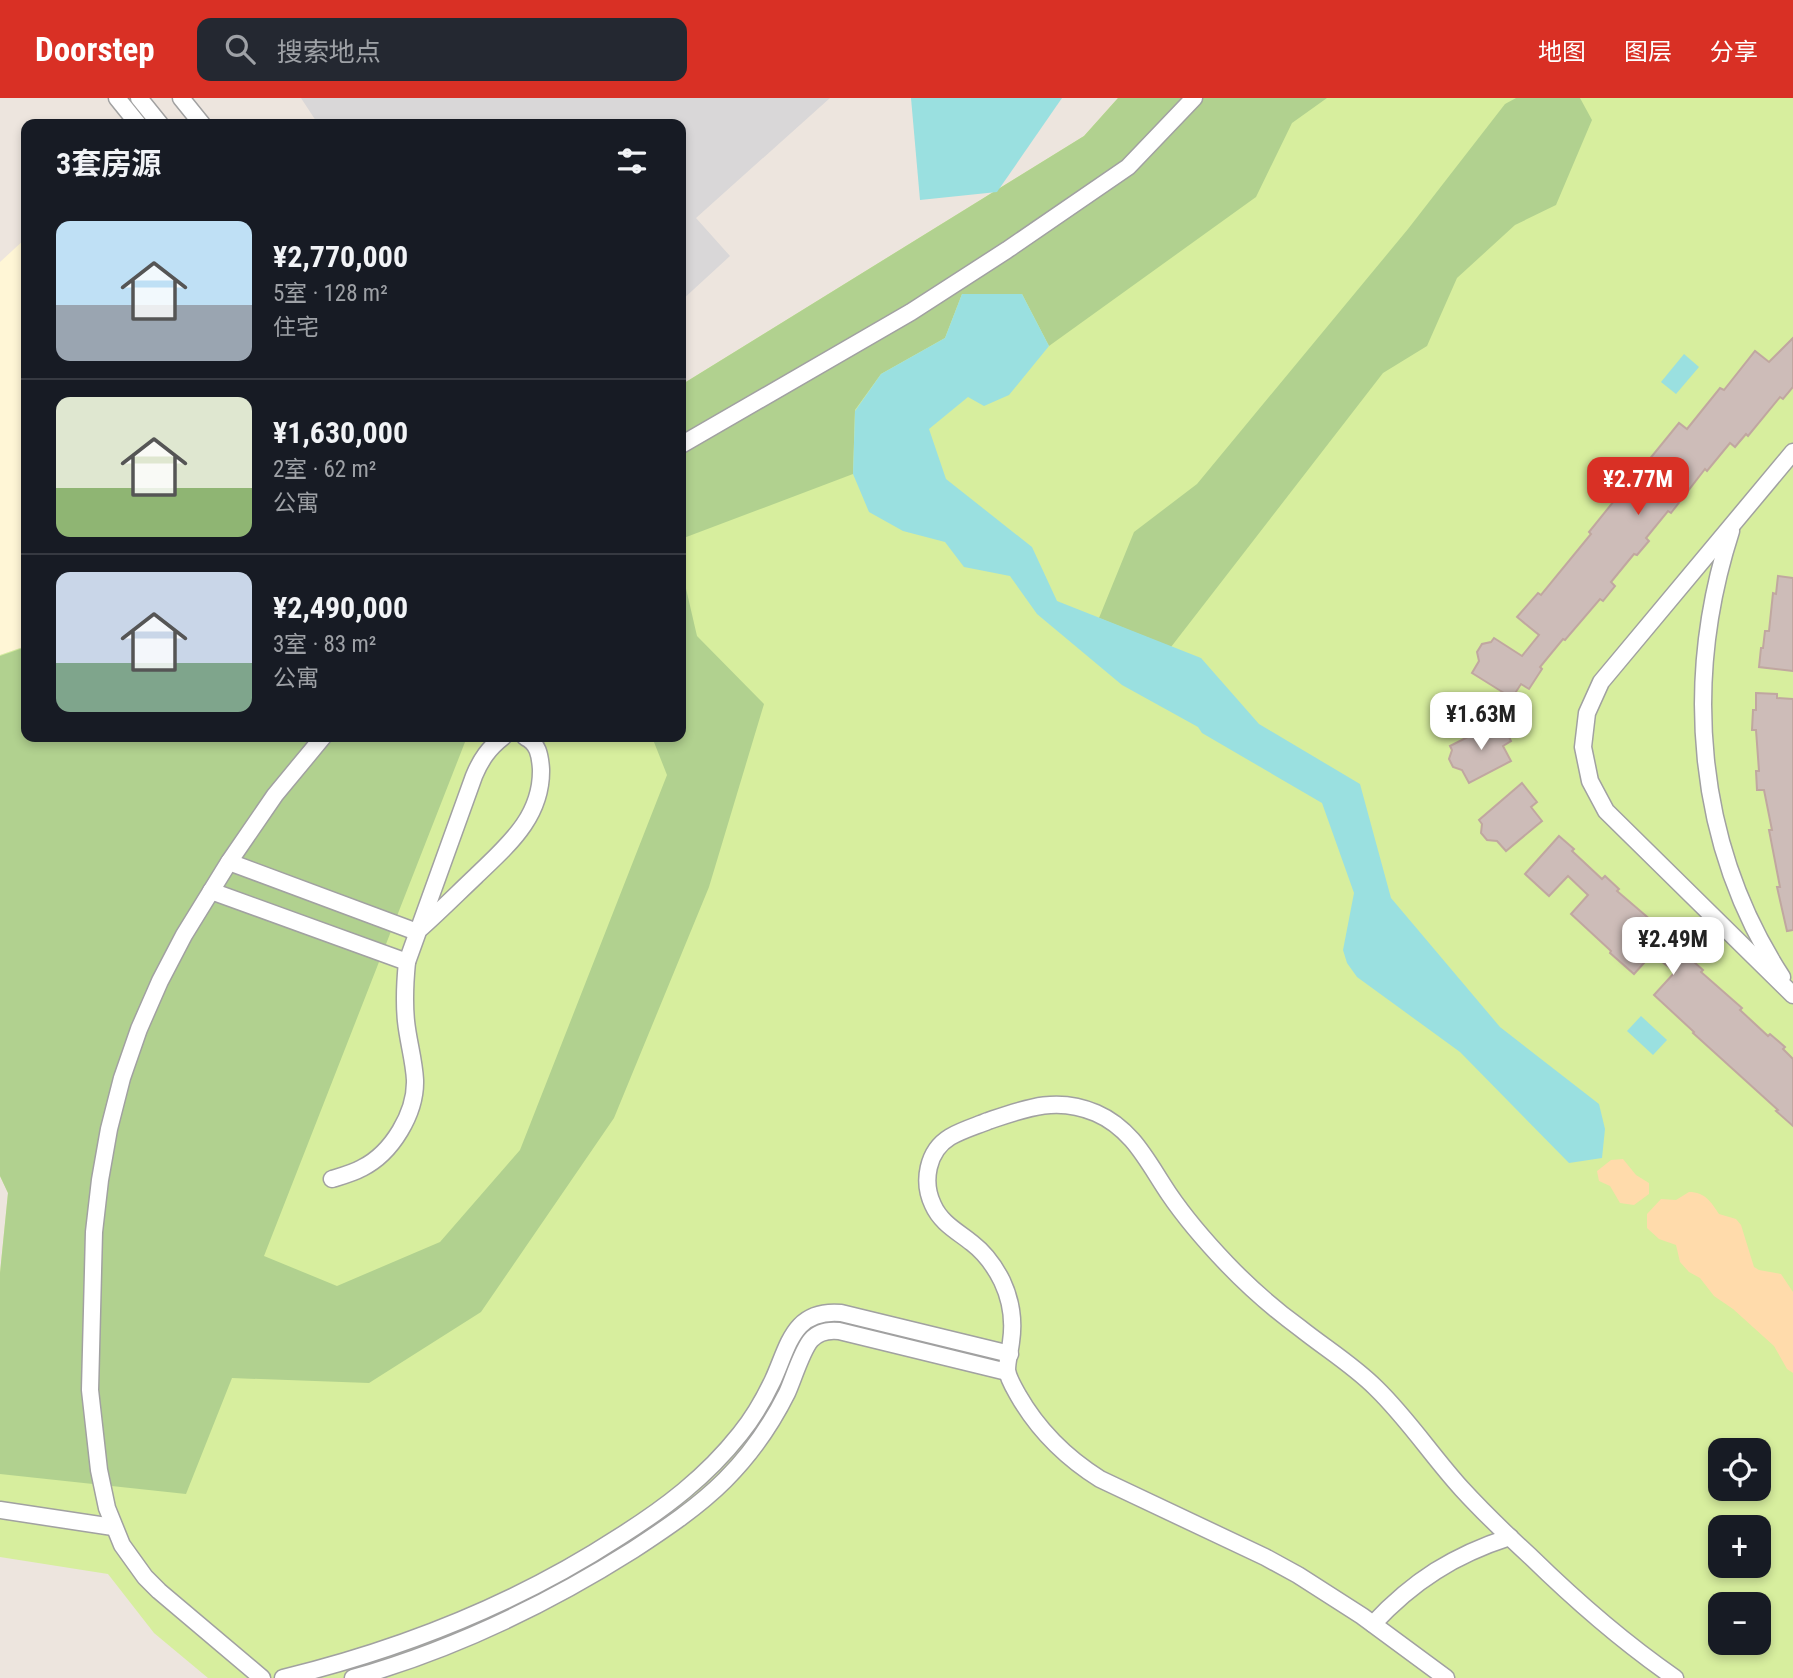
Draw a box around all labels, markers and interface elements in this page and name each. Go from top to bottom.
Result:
search box [197,18,687,81]
text: Doorstep [35,30,155,69]
icon: search [221,30,259,68]
text: 搜索地点 [277,37,381,67]
text: 地图 [1538,38,1586,66]
text: 图层 [1624,38,1672,66]
text: 分享 [1710,38,1758,66]
icon: filters [613,142,651,180]
text: 3套房源 [56,146,161,181]
text: ¥2,770,000 [273,239,408,274]
icon: home [112,249,196,333]
text: 5室 · 128 m² [273,280,388,307]
text: 住宅 [273,314,319,341]
text: ¥1,630,000 [273,415,408,450]
icon: home [112,425,196,509]
text: 2室 · 62 m² [273,456,376,483]
pin: ¥2.77M [1581,458,1695,517]
text: ¥2.77M [1603,466,1673,493]
text: 公寓 [273,490,319,517]
text: ¥2,490,000 [273,590,408,625]
icon: home [112,600,196,684]
text: 3室 · 83 m² [273,631,376,658]
text: 公寓 [273,665,319,692]
pin: ¥1.63M [1424,692,1538,752]
text: ¥1.63M [1446,701,1516,728]
pin: ¥2.49M [1616,918,1730,977]
text: ¥2.49M [1638,926,1708,953]
map controls [1708,1438,1771,1655]
button: locate [1708,1438,1771,1501]
button: + [1708,1515,1771,1578]
button: − [1708,1592,1771,1655]

